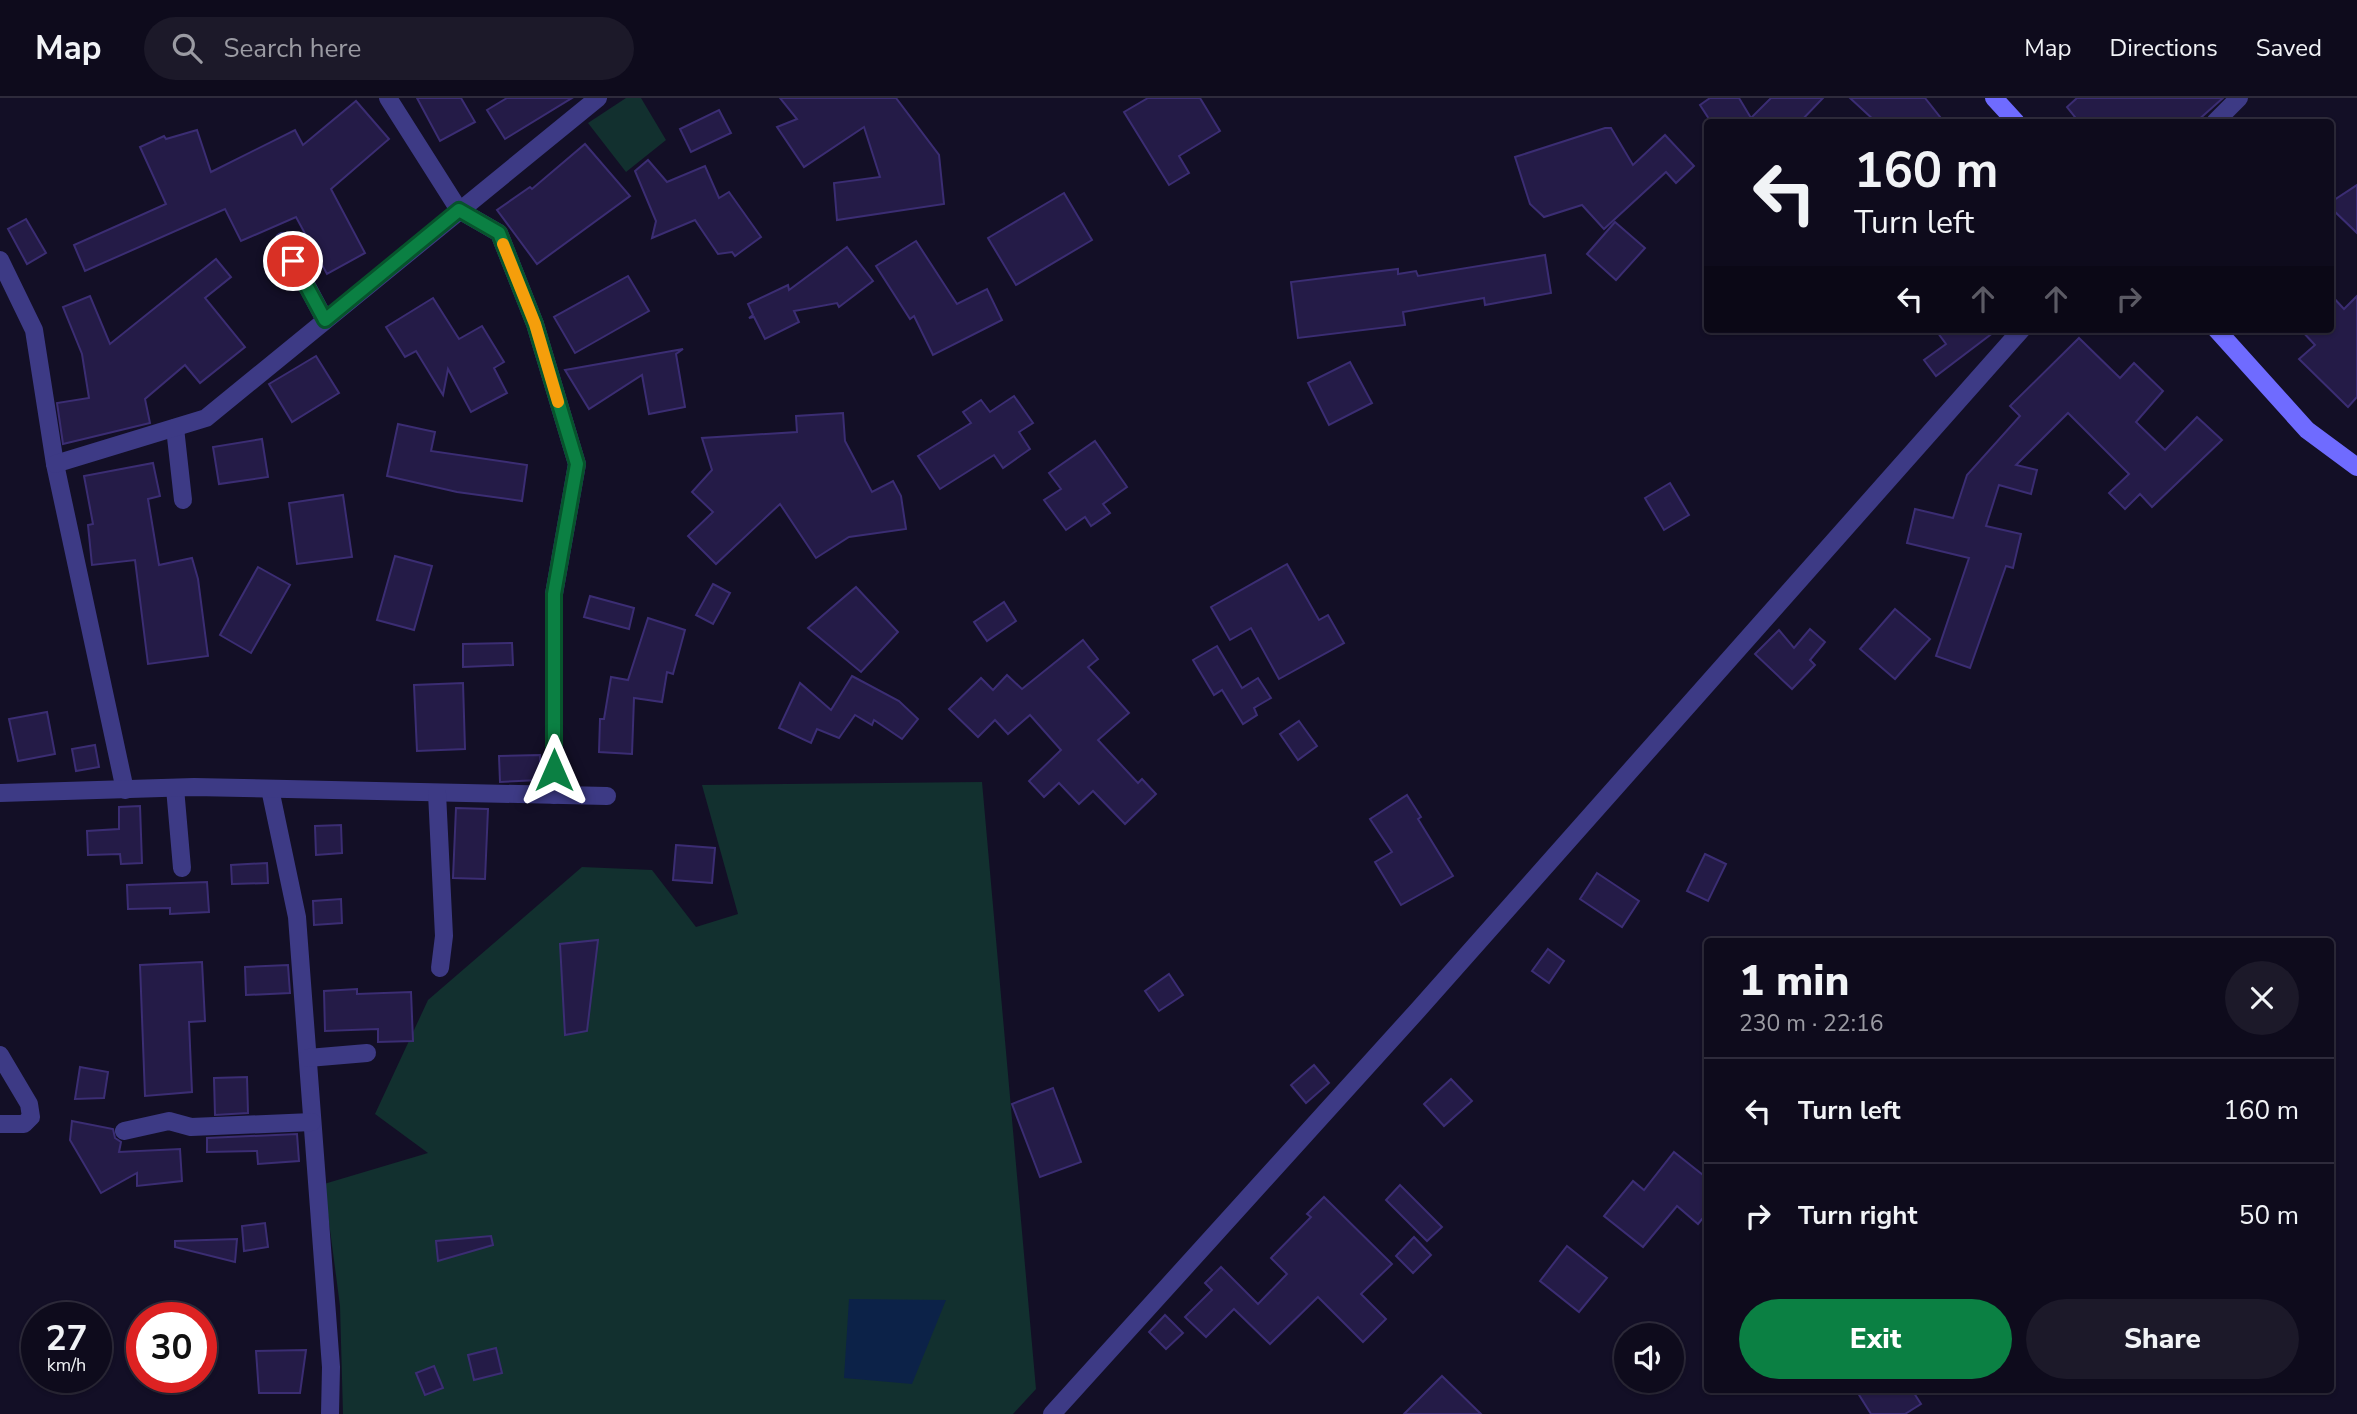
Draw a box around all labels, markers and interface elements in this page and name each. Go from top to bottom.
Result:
search box [144,17,634,80]
text: Map [35,26,102,71]
icon: search [168,29,206,67]
text: Search here [224,31,361,66]
text: Map [2024,32,2071,64]
text: Directions [2109,32,2218,64]
text: Saved [2256,32,2322,64]
text: 160 m [1854,137,1998,204]
icon: left [1739,147,1830,238]
text: Turn left [1854,201,1974,244]
pin [263,231,323,291]
icon: arrive [274,242,312,280]
icon: left [1891,280,1929,318]
icon: ahead [1964,280,2002,318]
icon: ahead [2037,280,2075,318]
icon: right [2110,280,2148,318]
position arrow [517,733,591,807]
text: 1 min [1739,953,1849,1010]
button: close [2225,961,2299,1035]
text: 230 m · 22:16 [1739,1008,1884,1039]
icon: left [1739,1092,1777,1130]
text: Turn left [1798,1093,1901,1128]
text: 160 m [2223,1093,2299,1128]
icon: right [1739,1197,1777,1235]
text: Turn right [1798,1198,1917,1233]
text: 50 m [2239,1198,2299,1233]
button: Exit [1739,1299,2012,1379]
button: Share [2026,1299,2299,1379]
speed limit sign: 30 [126,1302,217,1393]
text: 27 [45,1315,88,1362]
map controls [1614,1323,1684,1393]
button: sound [1614,1323,1684,1393]
text: km/h [47,1353,86,1377]

